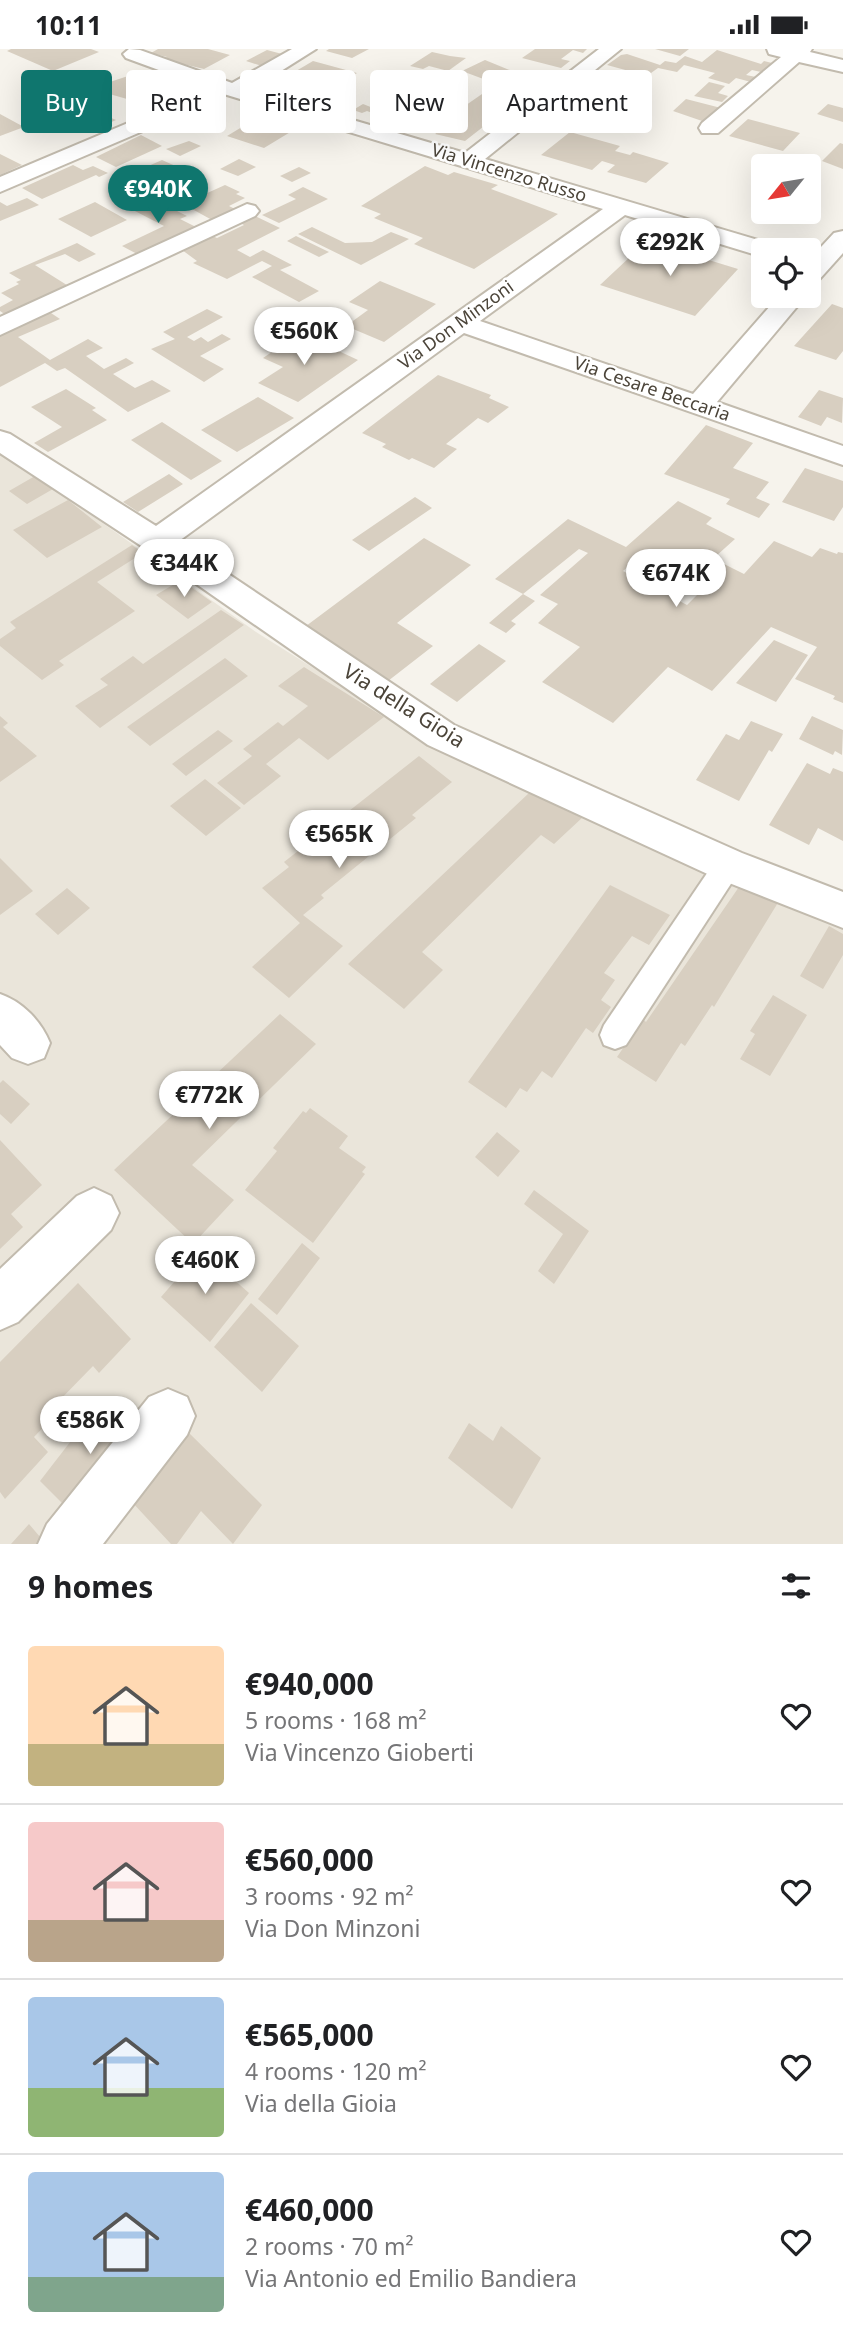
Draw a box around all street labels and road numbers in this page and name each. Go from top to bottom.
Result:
street label: Via Vincenzo Russo [429,137,590,207]
street label: Via Don Minzoni [393,274,518,374]
street label: Via Cesare Beccaria [571,350,734,426]
street label: Via della Gioia [338,657,471,754]

